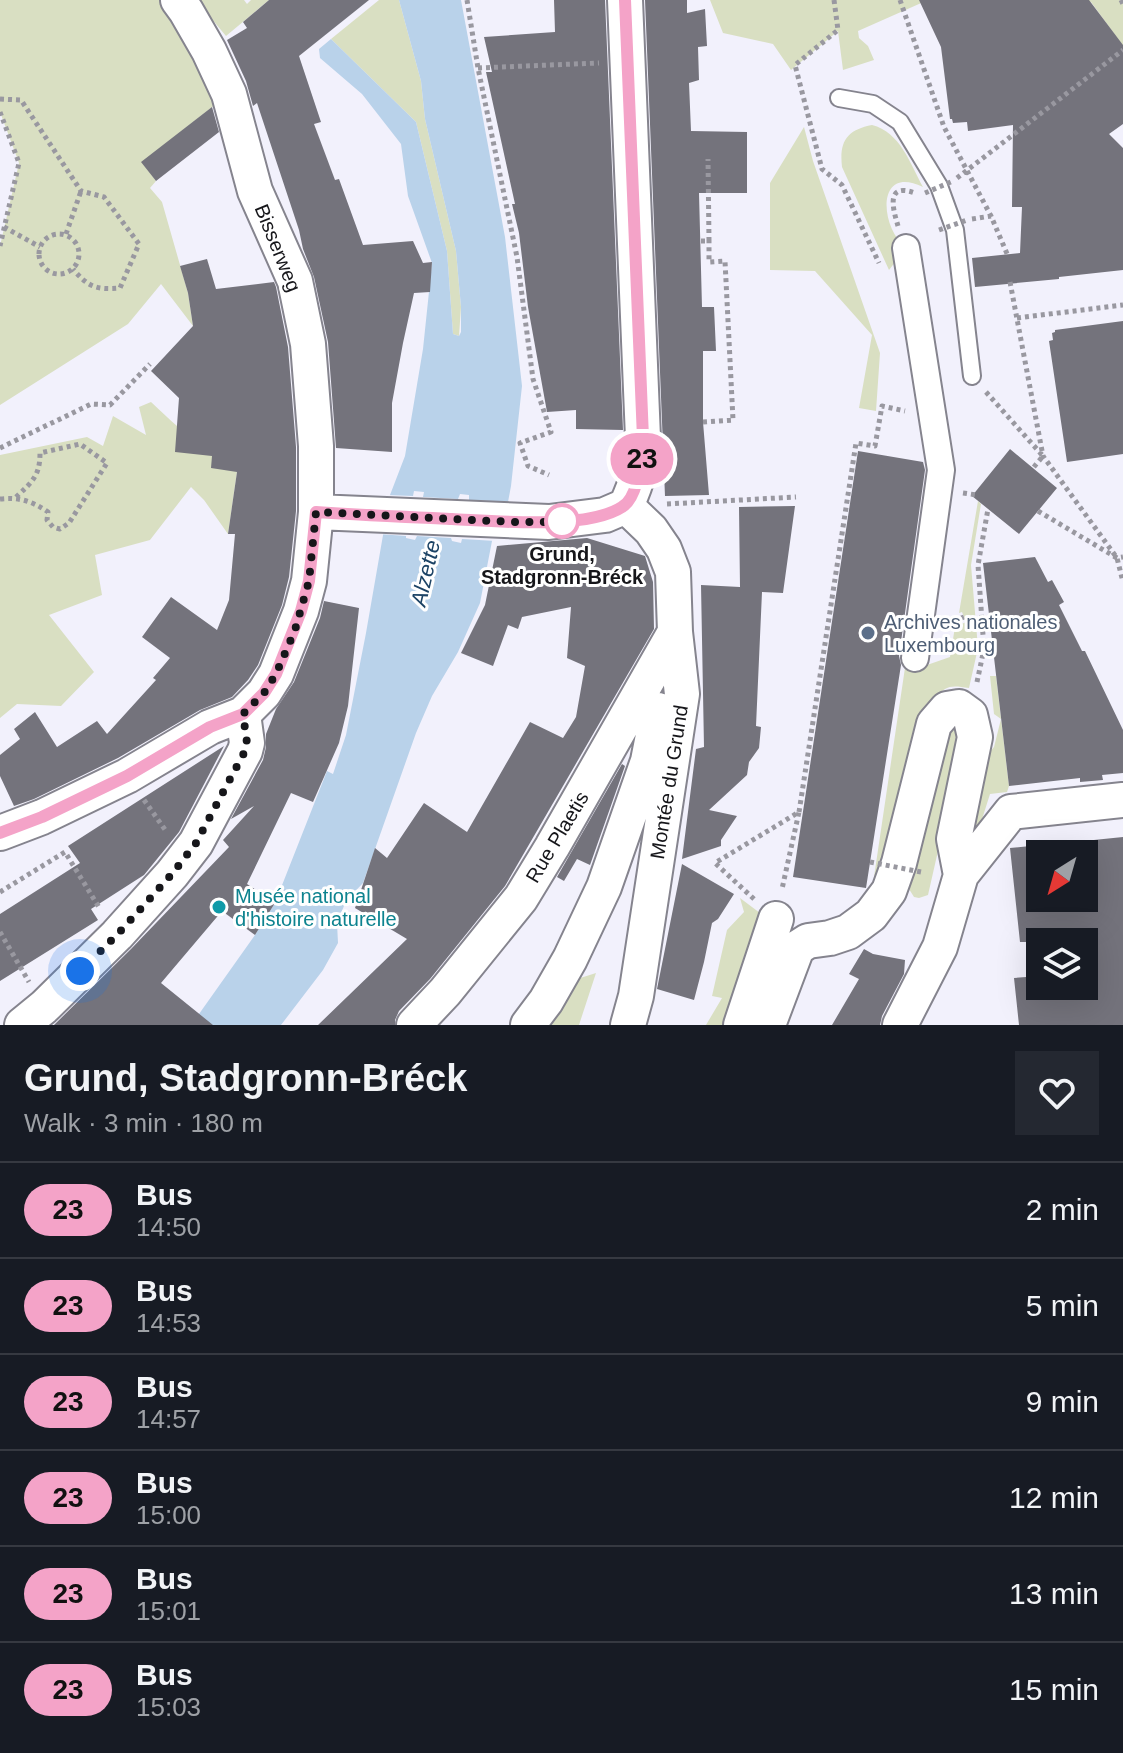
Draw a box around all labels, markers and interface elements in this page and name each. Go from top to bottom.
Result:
street label: Bisserweg [251,201,305,295]
line badge: 23 [606,433,678,485]
text: 23 [626,443,658,474]
marker: Grund, Stadgronn-Bréck [545,504,579,538]
water label: Alzette [405,538,445,611]
place label: Grund, Stadgronn-Bréck [481,543,644,588]
place label: Archives nationales Luxembourg [884,611,1057,656]
marker: Archives nationales Luxembourg [859,624,877,642]
street label: Montée du Grund [646,703,692,861]
street label: Rue Plaetis [521,787,593,887]
north arrow [1026,840,1098,912]
map controls [1026,840,1098,1000]
place label: Musée national d'histoire naturelle [235,885,397,930]
marker: Musée national d'histoire naturelle [210,898,228,916]
button: layers [1026,928,1098,1000]
your location [60,951,100,991]
button: heart [1015,1051,1099,1135]
text: Grund, Stadgronn-Bréck [24,1057,467,1099]
text: Walk · 3 min · 180 m [24,1108,263,1138]
text: Bus [136,1178,193,1211]
text: 2 min [1026,1193,1099,1226]
text: 23 [52,1194,84,1225]
text: 14:50 [136,1212,201,1242]
text: Bus [136,1274,193,1307]
text: 5 min [1026,1289,1099,1322]
text: 23 [52,1290,84,1321]
text: 14:53 [136,1308,201,1338]
text: Bus [136,1370,193,1403]
text: 9 min [1026,1385,1099,1418]
text: 23 [52,1386,84,1417]
text: 14:57 [136,1404,201,1434]
text: Bus [136,1466,193,1499]
text: 12 min [1009,1481,1099,1514]
text: 23 [52,1482,84,1513]
text: 15:00 [136,1500,201,1530]
text: Bus [136,1562,193,1595]
text: 13 min [1009,1577,1099,1610]
text: 23 [52,1578,84,1609]
text: 15:01 [136,1596,201,1626]
text: Bus [136,1658,193,1691]
text: 15 min [1009,1673,1099,1706]
text: 23 [52,1674,84,1705]
text: 15:03 [136,1692,201,1722]

